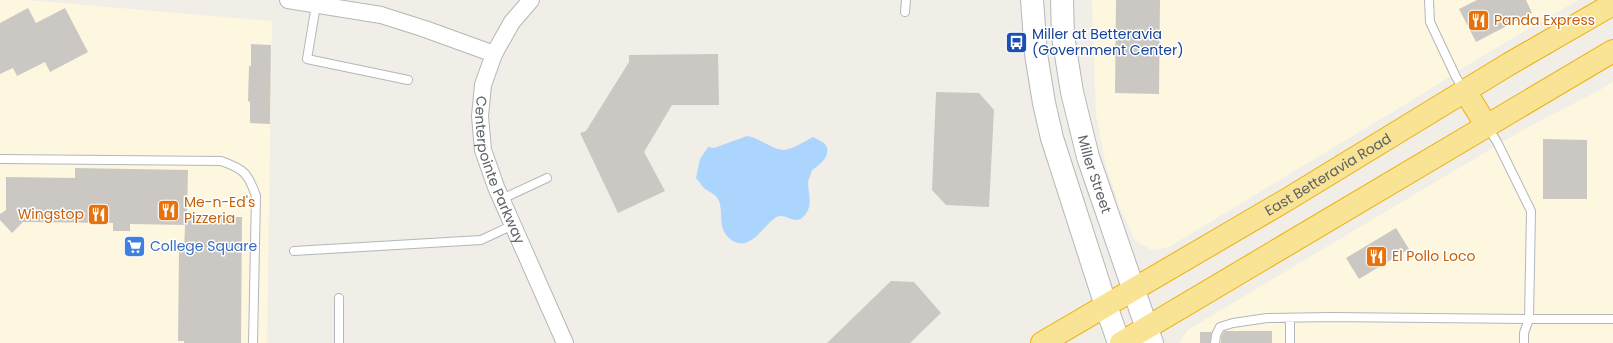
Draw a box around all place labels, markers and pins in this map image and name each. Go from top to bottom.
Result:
restaurant icon: Panda Express [1465,7,1491,33]
place label: Panda Express [1494,10,1595,30]
place label: Miller at Betteravia (Government Center) [1032,24,1184,60]
bus stop icon: Miller at Betteravia (Government Center) [1004,29,1030,55]
place label: Me-n-Ed's Pizzeria [184,192,255,228]
restaurant icon: Me-n-Ed's Pizzeria [155,197,181,223]
restaurant icon: Wingstop [86,201,112,227]
place label: Wingstop [18,204,84,224]
supermarket icon: College Square [121,233,147,259]
place label: College Square [150,236,258,256]
restaurant icon: El Pollo Loco [1364,243,1390,269]
place label: El Pollo Loco [1392,246,1476,266]

